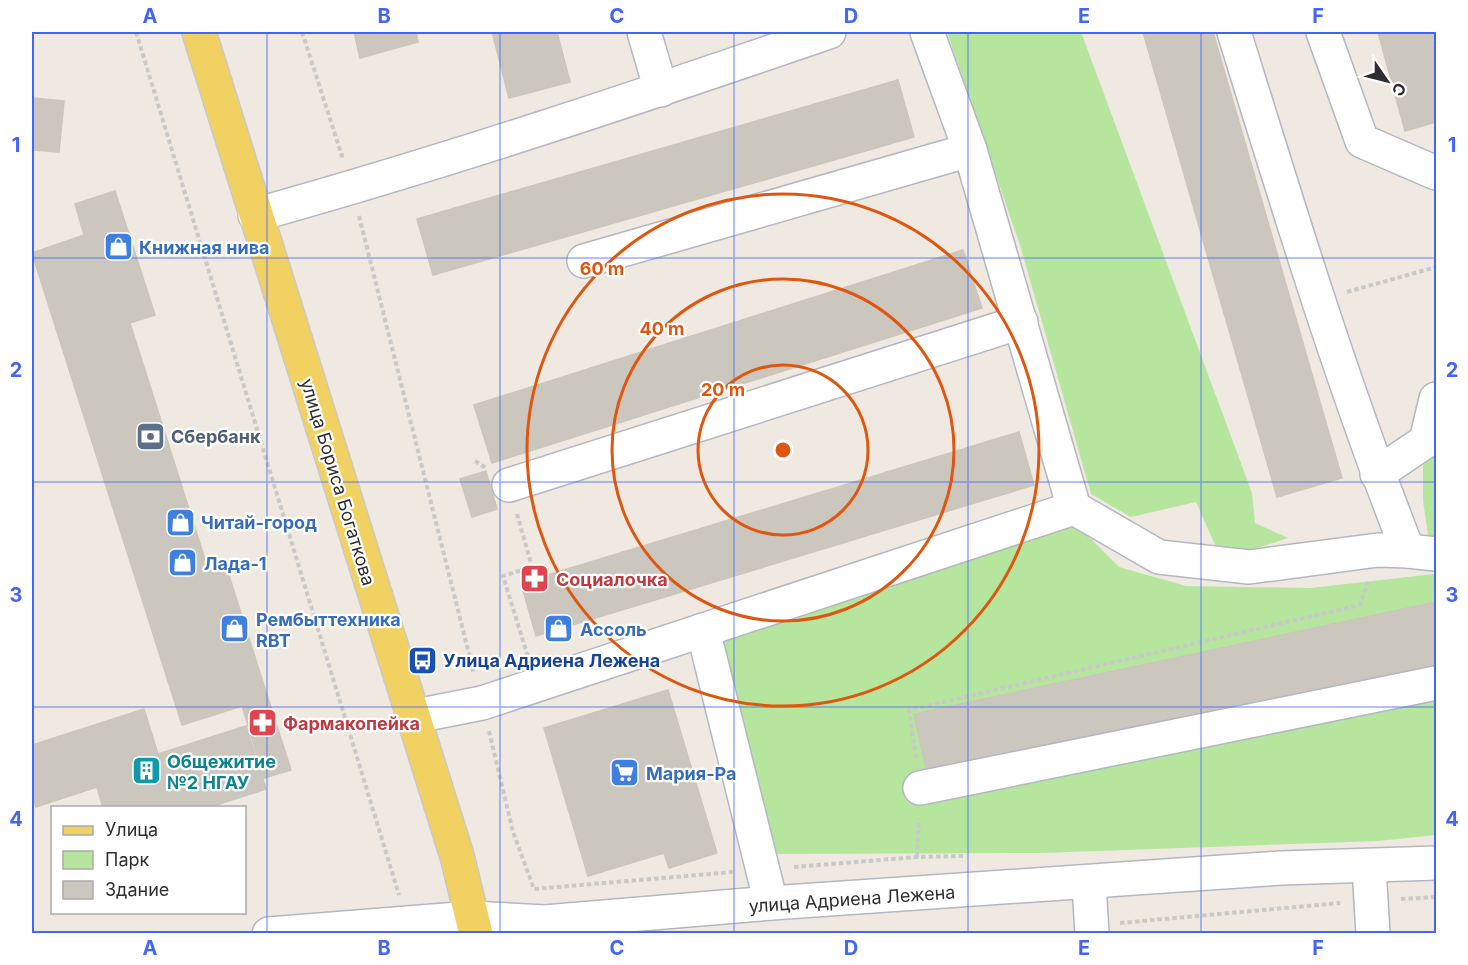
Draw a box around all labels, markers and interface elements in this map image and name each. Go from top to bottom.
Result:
text: A [143,4,158,28]
text: B [377,4,391,28]
text: C [610,4,624,28]
text: D [844,4,858,28]
text: E [1078,4,1090,28]
text: F [1312,4,1324,28]
north arrow [1357,51,1417,111]
text: С [1388,79,1411,100]
text: 1 [12,133,20,157]
text: 1 [1448,133,1456,157]
shop icon: Книжная нива [102,231,134,263]
place label: Книжная нива [139,237,269,258]
text: 60 m [580,258,624,279]
text: 40 m [640,318,685,339]
text: 2 [10,358,22,382]
text: 2 [1446,358,1458,382]
street label: улица Бориса Богаткова [296,376,380,588]
text: 20 m [701,379,745,400]
bank icon: Сбербанк [134,420,166,452]
place label: Сбербанк [171,426,261,447]
centre of rings [773,440,793,460]
shop icon: Читай-город [164,506,196,538]
place label: Читай-город [201,512,317,533]
shop icon: Лада-1 [167,547,199,579]
place label: Лада-1 [204,553,267,574]
pharmacy icon: Социалочка [519,563,551,595]
place label: Социалочка [556,569,668,590]
text: 3 [10,583,22,607]
text: 3 [1446,583,1458,607]
place label: Рембыттехника RBT [256,609,401,651]
shop icon: Рембыттехника RBT [219,613,251,645]
shop icon: Ассоль [543,613,575,645]
place label: Ассоль [580,619,647,640]
bus stop icon: Улица Адриена Лежена [406,644,438,676]
place label: Улица Адриена Лежена [443,650,660,671]
pharmacy icon: Фармакопейка [246,707,278,739]
place label: Фармакопейка [283,713,420,734]
place label: Общежитие №2 НГАУ [167,751,276,793]
building icon: Общежитие №2 НГАУ [130,755,162,787]
supermarket icon: Мария-Ра [609,757,641,789]
place label: Мария-Ра [646,763,736,784]
legend [51,806,246,914]
text: 4 [9,807,23,831]
text: 4 [1445,807,1459,831]
text: Улица [105,819,158,840]
text: Парк [105,849,150,870]
text: Здание [105,879,169,900]
street label: улица Адриена Лежена [748,881,956,917]
text: A [143,936,158,960]
text: B [377,936,391,960]
text: C [610,936,624,960]
text: D [844,936,858,960]
text: E [1078,936,1090,960]
text: F [1312,936,1324,960]

